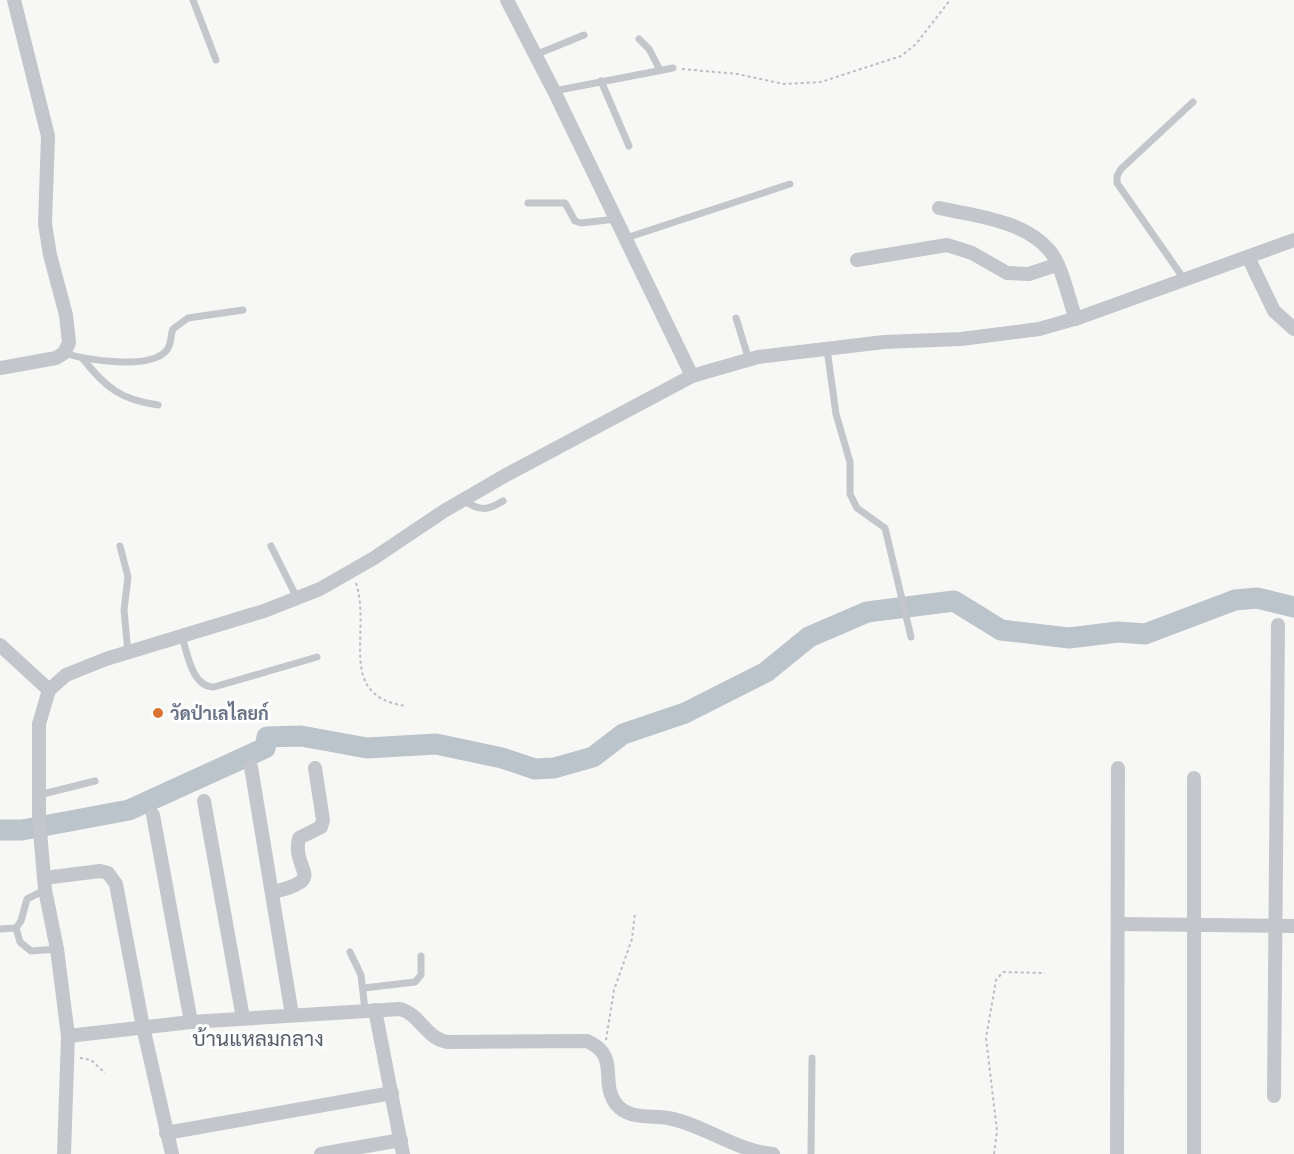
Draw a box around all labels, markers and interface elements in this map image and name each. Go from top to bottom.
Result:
place label: วัดป่าเลไลยก์ [170,701,270,724]
marker: วัดป่าเลไลยก์ [151,706,165,720]
district label: บ้านแหลมกลาง [192,1026,324,1051]

